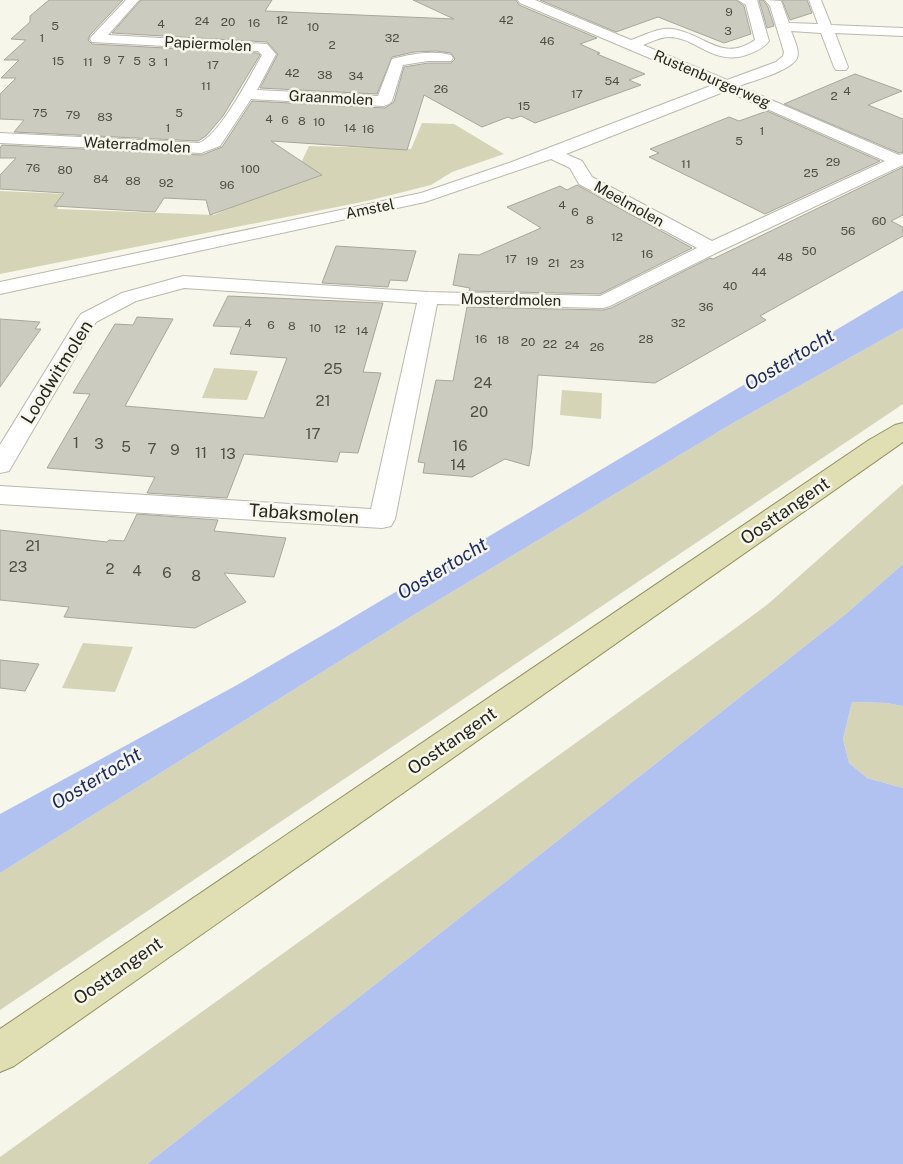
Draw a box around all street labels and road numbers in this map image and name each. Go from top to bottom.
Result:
street label: Papiermolen [164,33,252,54]
street label: Rustenburgerweg [651,46,773,111]
street label: Graanmolen [288,87,374,108]
street label: Waterradmolen [83,133,191,156]
street label: Meelmolen [591,177,667,230]
street label: Amstel [344,195,396,222]
street label: Mosterdmolen [461,290,562,309]
street label: Loodwitmolen [16,316,97,427]
street label: Oosttangent [736,472,833,549]
street label: Tabaksmolen [248,499,360,528]
street label: Oosttangent [403,702,500,779]
street label: Oosttangent [69,932,166,1009]

